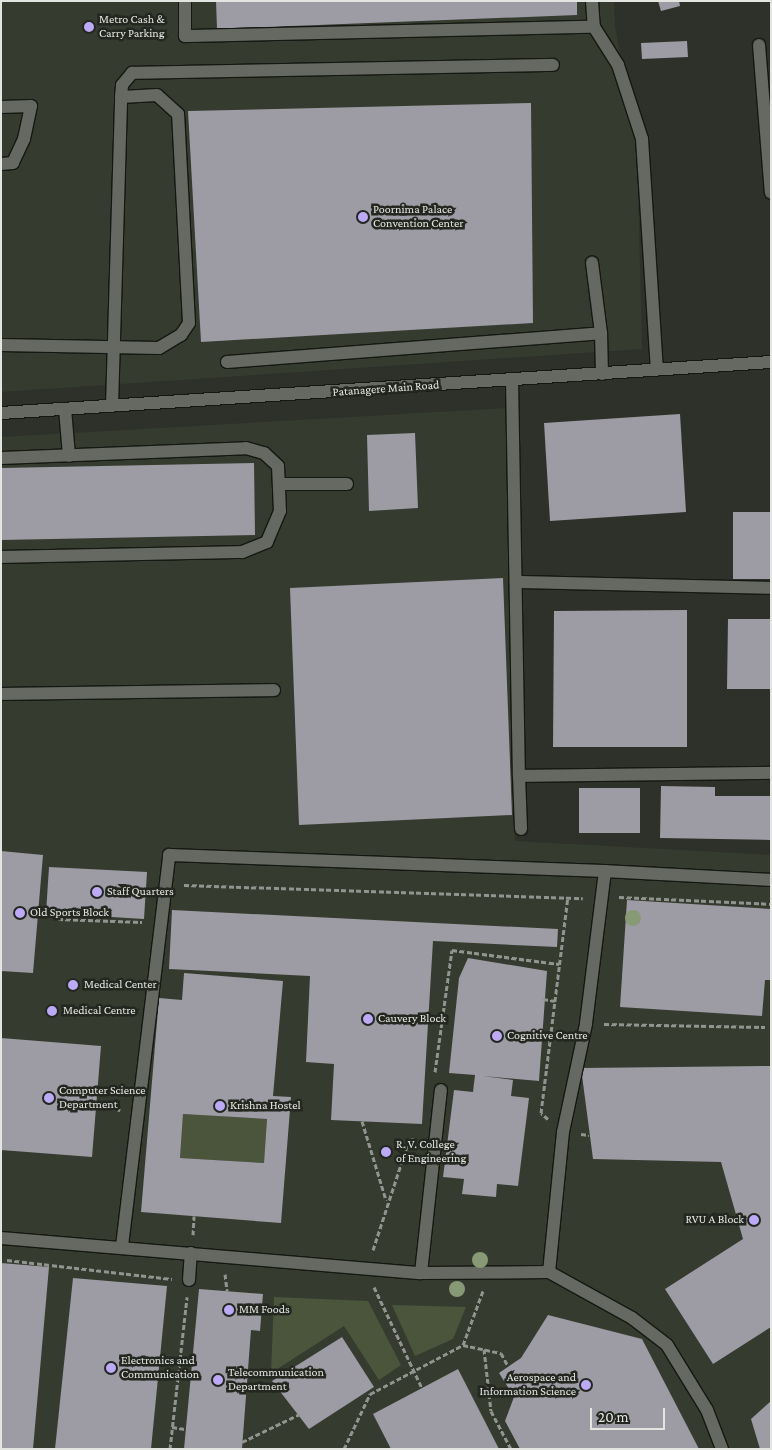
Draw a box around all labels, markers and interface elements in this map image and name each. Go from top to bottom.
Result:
place label: Metro Cash & Carry Parking [99,13,165,41]
marker: Metro Cash & Carry Parking [83,21,95,33]
place label: Poornima Palace Convention Center [373,203,463,231]
marker: Poornima Palace Convention Center [357,211,369,223]
street label: Patanagere Main Road [332,378,440,400]
place label: Staff Quarters [107,885,174,899]
marker: Staff Quarters [91,886,103,898]
place label: Old Sports Block [30,906,109,920]
marker: Old Sports Block [14,907,26,919]
marker: Medical Center [66,978,80,992]
place label: Medical Center [84,978,157,992]
marker: Medical Centre [45,1004,59,1018]
place label: Medical Centre [63,1004,136,1018]
place label: Cauvery Block [378,1012,446,1026]
marker: Cauvery Block [362,1013,374,1025]
place label: Cognitive Centre [507,1029,587,1043]
marker: Cognitive Centre [491,1030,503,1042]
place label: Computer Science Department [59,1084,146,1112]
marker: Computer Science Department [43,1092,55,1104]
place label: Krishna Hostel [230,1099,301,1113]
marker: Krishna Hostel [214,1100,226,1112]
place label: R. V. College of Engineering [396,1138,466,1166]
marker: R. V. College of Engineering [380,1146,392,1158]
place label: RVU A Block [685,1213,744,1227]
marker: RVU A Block [748,1214,760,1226]
place label: MM Foods [239,1303,290,1317]
marker: MM Foods [223,1304,235,1316]
place label: Electronics and Communication [121,1354,199,1382]
marker: Electronics and Communication [105,1362,117,1374]
place label: Telecommunication Department [228,1366,324,1394]
place label: Aerospace and Information Science [480,1371,576,1399]
marker: Telecommunication Department [212,1374,224,1386]
marker: Aerospace and Information Science [580,1379,592,1391]
scale bar [592,1398,667,1430]
text: 20 m [598,1409,629,1425]

